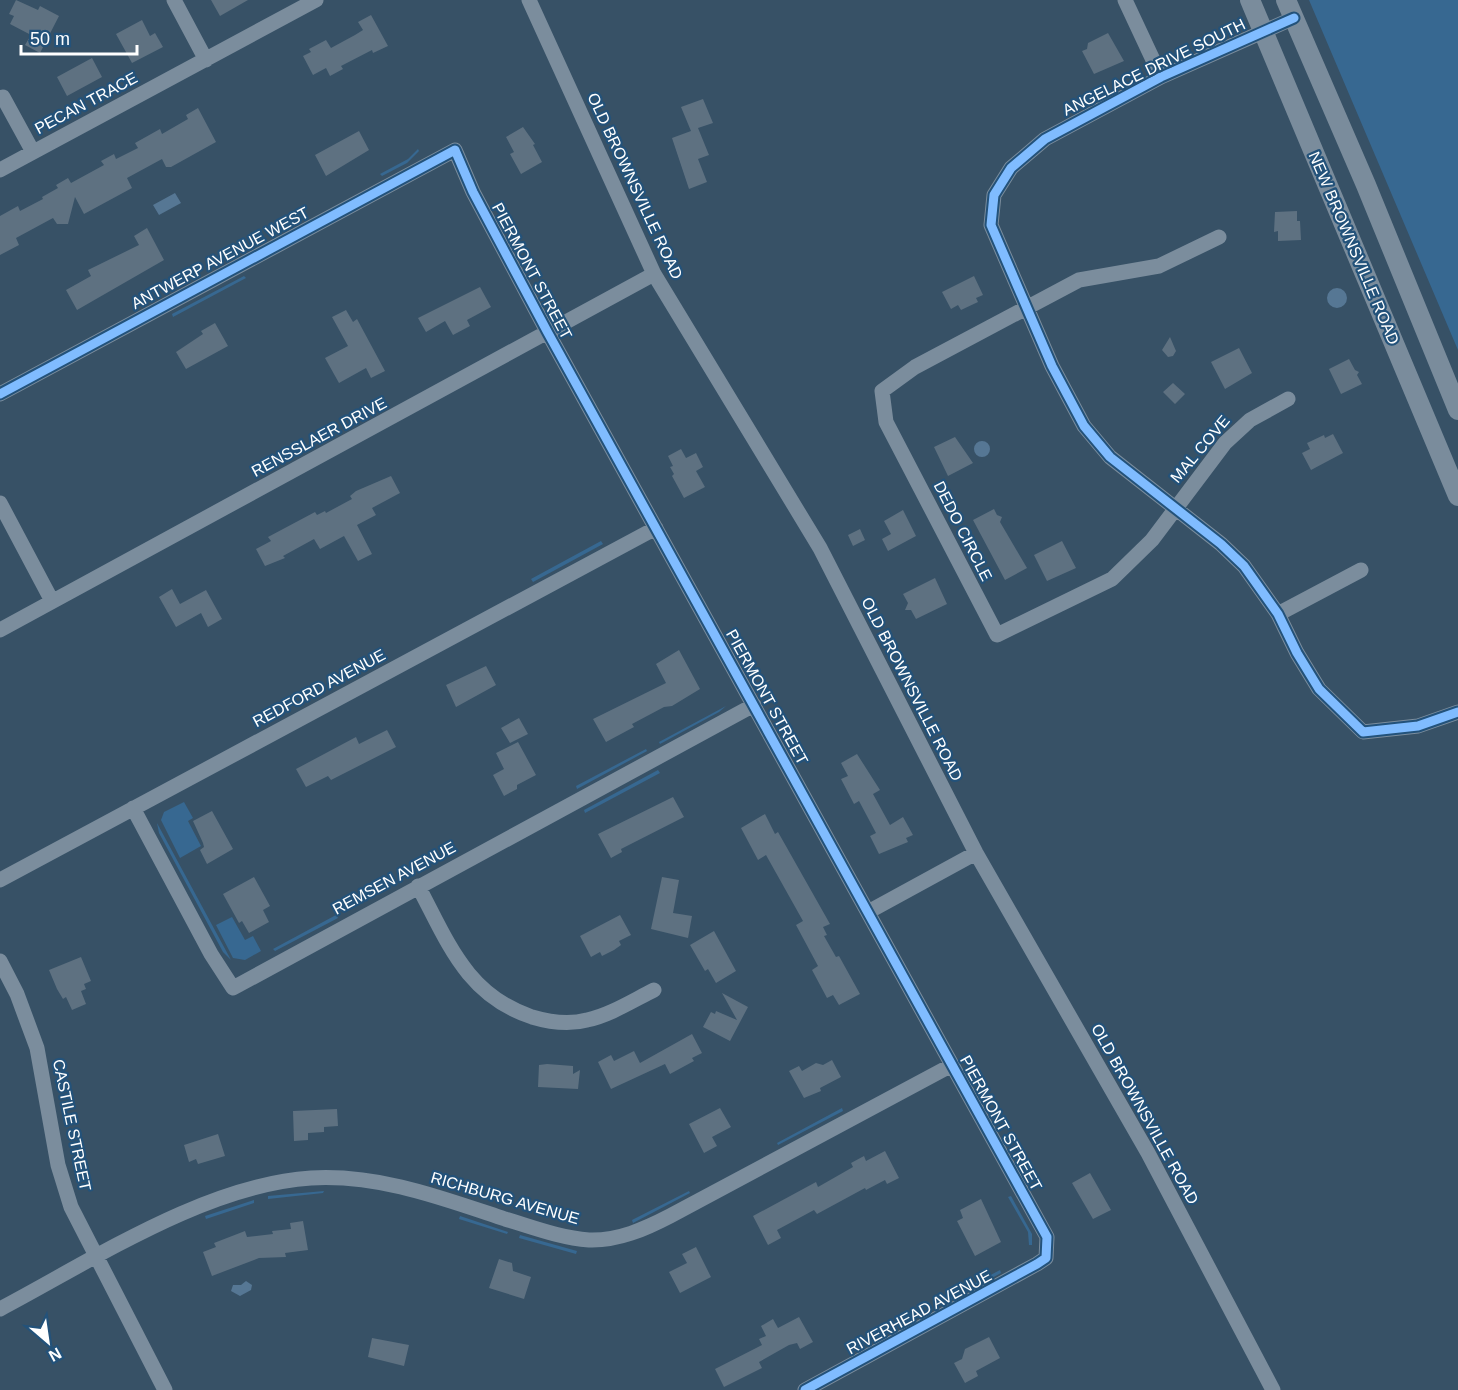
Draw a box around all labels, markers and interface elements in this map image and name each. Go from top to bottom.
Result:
street label: ANGELACE DRIVE SOUTH [1060,15,1248,119]
scale bar [21,18,136,56]
text: 50 m [30,29,70,49]
street label: PECAN TRACE [32,69,140,137]
street label: OLD BROWNSVILLE ROAD [584,90,686,282]
street label: NEW BROWNSVILLE ROAD [1306,149,1402,347]
street label: PIERMONT STREET [489,200,575,342]
street label: ANTWERP AVENUE WEST [128,204,312,312]
street label: RENSSLAER DRIVE [249,394,389,480]
street label: MAL COVE [1167,412,1233,486]
street label: DEDO CIRCLE [931,478,995,584]
street label: OLD BROWNSVILLE ROAD [858,594,966,784]
street label: PIERMONT STREET [723,627,811,768]
street label: REDFORD AVENUE [250,646,388,730]
street label: REMSEN AVENUE [330,838,458,918]
street label: OLD BROWNSVILLE ROAD [1088,1021,1202,1207]
street label: PIERMONT STREET [957,1053,1045,1194]
street label: CASTILE STREET [50,1058,94,1193]
street label: RICHBURG AVENUE [429,1169,581,1227]
street label: RIVERHEAD AVENUE [844,1267,994,1357]
north arrow [18,1312,78,1372]
text: N [46,1344,64,1365]

